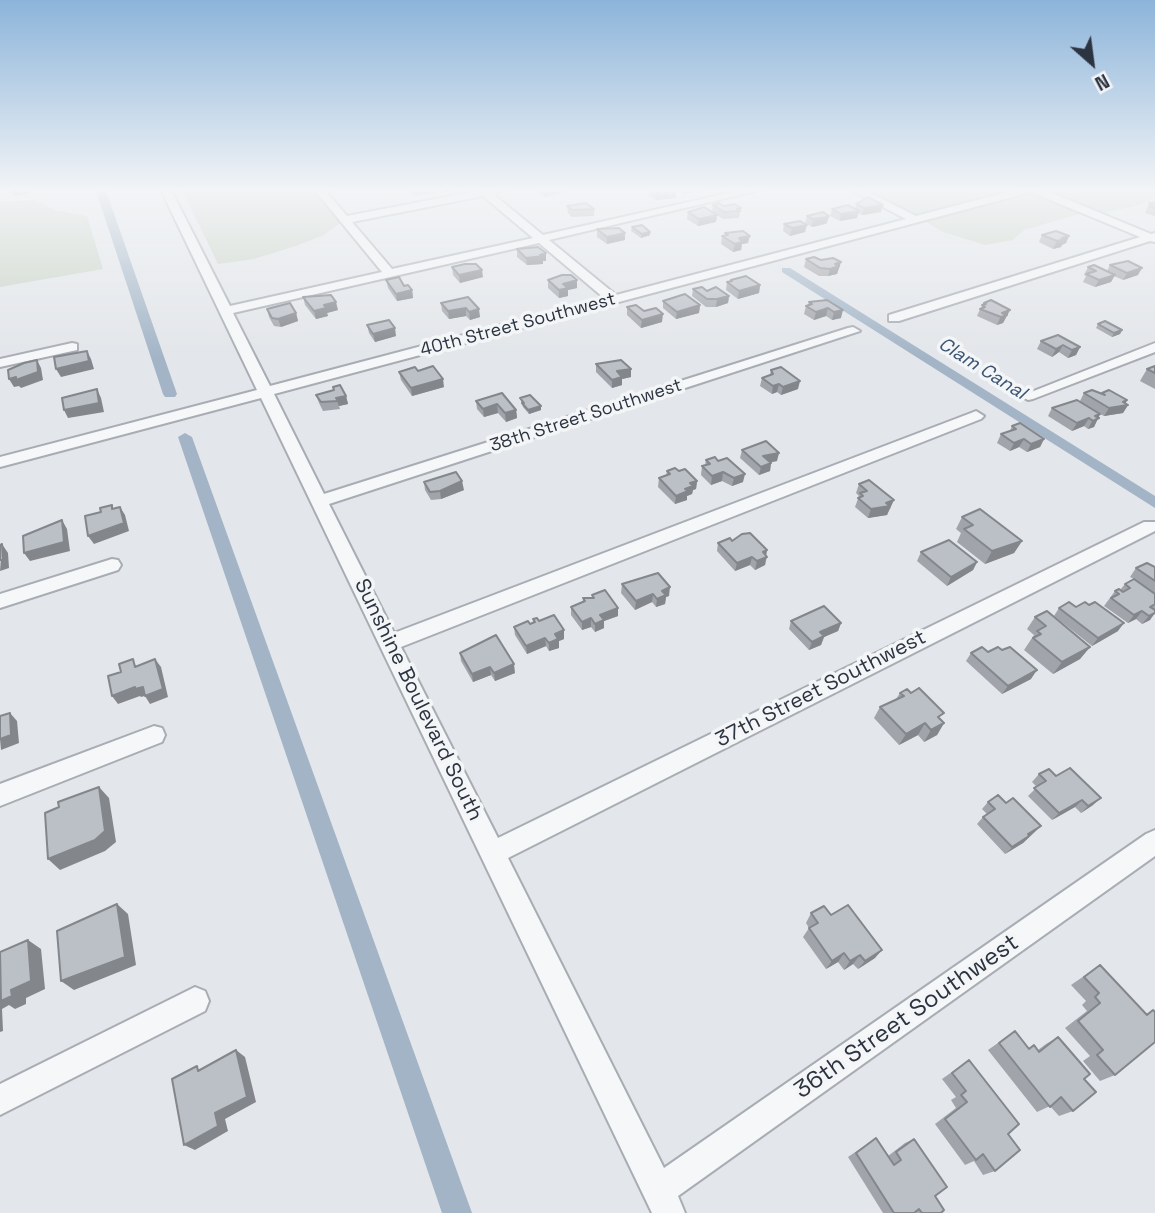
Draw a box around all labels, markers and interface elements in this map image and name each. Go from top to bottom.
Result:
north arrow [1057,28,1127,98]
text: N [1091,68,1114,96]
street label: 40th Street Southwest [418,289,618,361]
water label: Clam Canal [934,333,1030,405]
street label: 38th Street Southwest [487,375,685,457]
street label: Sunshine Boulevard South [348,575,488,825]
street label: 37th Street Southwest [712,625,930,753]
street label: 36th Street Southwest [789,929,1025,1105]

